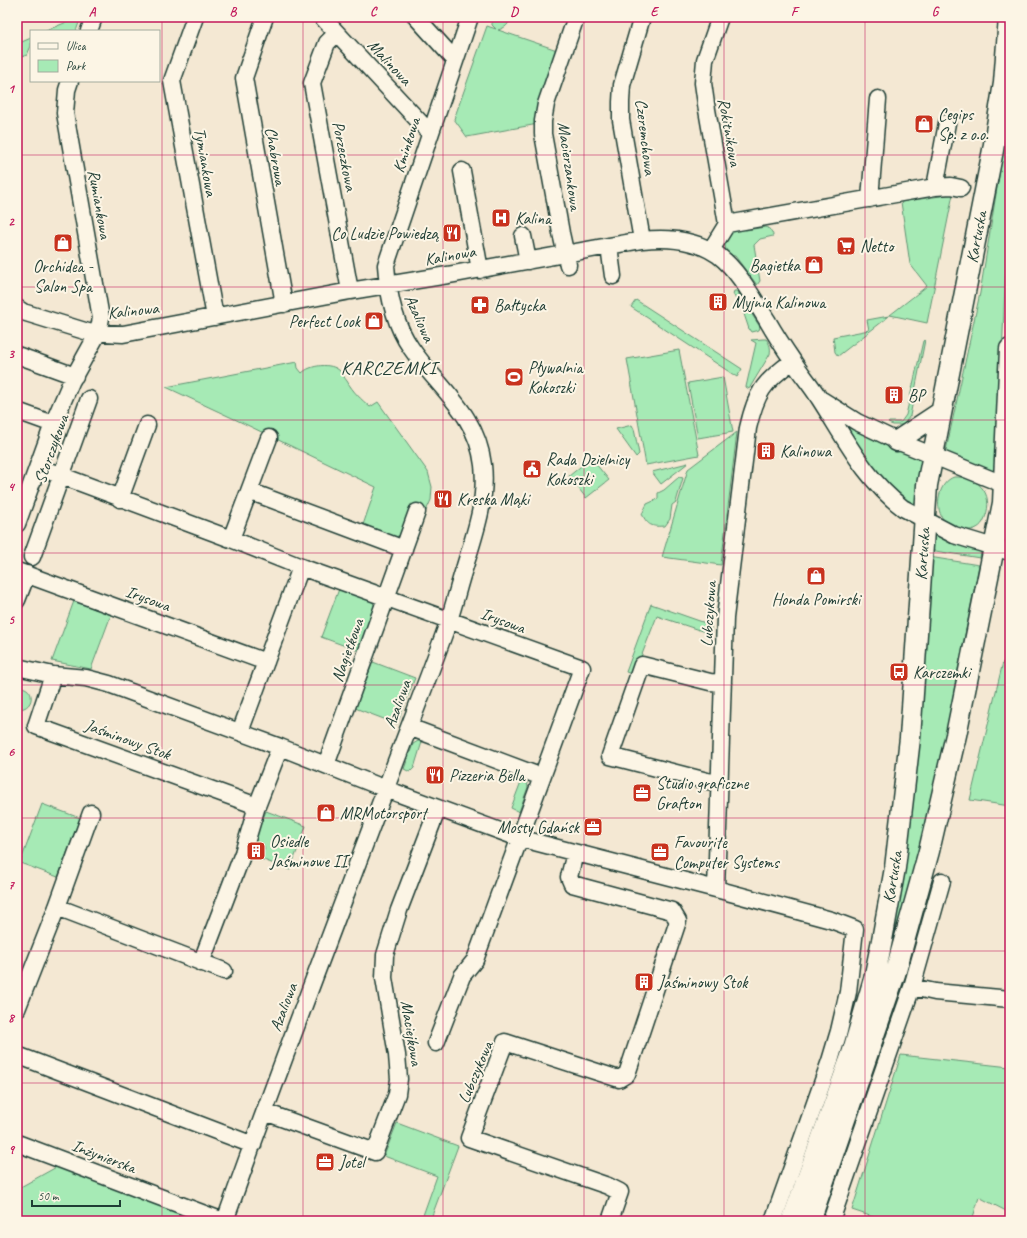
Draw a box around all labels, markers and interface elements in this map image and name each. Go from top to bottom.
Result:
text: A [89,4,97,20]
text: B [230,4,238,20]
text: C [370,4,378,20]
text: D [510,4,519,20]
text: E [651,4,660,20]
text: F [791,4,800,20]
text: G [932,4,940,20]
legend [30,30,160,82]
street label: Malinowa [363,35,417,91]
text: Ulica [66,38,87,54]
text: Park [66,58,87,74]
text: 1 [8,81,16,97]
street label: Rokitnikowa [713,96,746,169]
street label: Czeremchowa [630,98,661,178]
place label: Cegips Sp. z o.o. [938,104,989,145]
street label: Kminkowa [388,113,426,175]
shop icon: Cegips Sp. z o.o. [913,113,935,135]
street label: Porzeczkowa [327,119,362,194]
street label: Macierzankowa [553,121,586,214]
street label: Chabrowa [260,125,291,189]
street label: Tymiankowa [189,126,222,200]
street label: Rumiankowa [83,168,116,241]
hospital icon: Kalina [490,207,512,229]
street label: Kartuska [961,207,992,265]
place label: Kalina [515,208,553,229]
text: 2 [8,214,15,230]
restaurant icon: Co Ludzie Powiedzą [441,222,463,244]
place label: Co Ludzie Powiedzą [331,223,440,244]
shop icon: Orchidea - Salon Spa [52,232,74,254]
supermarket icon: Netto [835,235,857,257]
place label: Netto [860,236,895,257]
street label: Kalinowa [423,240,479,270]
shop icon: Bagietka [803,254,825,276]
place label: Bagietka [750,255,802,276]
place label: Orchidea - Salon Spa [33,256,95,297]
street label: Azaliowa [400,291,440,347]
building icon: Myjnia Kalinowa [707,291,729,313]
place label: Myjnia Kalinowa [732,292,827,313]
pharmacy icon: Bałtycka [469,294,491,316]
place label: Bałtycka [494,295,547,316]
street label: Kalinowa [107,297,161,324]
shop icon: Perfect Look [363,310,385,332]
place label: Perfect Look [289,311,362,332]
text: 3 [8,346,15,362]
district label: KARCZEMKI [341,356,441,380]
place label: Pływalnia Kokoszki [528,357,584,398]
sports icon: Pływalnia Kokoszki [503,366,525,388]
building icon: BP [883,384,905,406]
place label: BP [908,385,927,406]
street label: Storczykowa [29,410,74,487]
building icon: Kalinowa [755,440,777,462]
place label: Kalinowa [780,441,833,462]
place label: Rada Dzielnicy Kokoszki [546,449,631,490]
public building icon: Rada Dzielnicy Kokoszki [521,458,543,480]
text: 4 [8,479,16,495]
restaurant icon: Kreska Mąki [432,488,454,510]
place label: Kreska Mąki [457,489,531,510]
street label: Kartuska [910,525,935,581]
shop icon: Honda Pomirski [805,565,827,587]
street label: Lubczykowa [696,579,721,647]
street label: Irysowa [123,581,174,617]
place label: Honda Pomirski [772,589,862,610]
street label: Irysowa [478,603,529,639]
text: 5 [8,612,15,628]
street label: Nagietkowa [326,615,369,685]
bus stop icon: Karczemki [888,661,910,683]
place label: Karczemki [913,662,973,683]
street label: Azaliowa [379,676,416,731]
street label: Jaśminowy Stok [81,714,175,765]
text: 6 [8,744,15,760]
restaurant icon: Pizzeria Bella [424,764,446,786]
place label: Pizzeria Bella [449,765,526,786]
place label: Studio graficzne Grafton [656,773,750,814]
office icon: Studio graficzne Grafton [631,782,653,804]
shop icon: MRMotorsport [315,802,337,824]
place label: MRMotorsport [340,803,429,824]
office icon: Mosty Gdańsk [582,816,604,838]
place label: Mosty Gdańsk [497,817,581,838]
place label: Osiedle Jaśminowe II [269,831,351,872]
place label: Favourite Computer Systems [674,832,781,873]
building icon: Osiedle Jaśminowe II [245,840,267,862]
office icon: Favourite Computer Systems [649,841,671,863]
street label: Kartuska [878,848,907,905]
text: 7 [8,877,15,893]
building icon: Jaśminowy Stok [633,971,655,993]
place label: Jaśminowy Stok [657,972,749,993]
street label: Azaliowa [265,979,303,1034]
street label: Maciejkowa [396,999,427,1068]
text: 8 [8,1010,16,1026]
street label: Lubczykowa [453,1036,499,1106]
street label: Inżynierska [69,1135,141,1179]
text: 9 [8,1142,15,1158]
office icon: Jotel [314,1151,336,1173]
place label: Jotel [338,1152,367,1173]
scale bar [32,1182,120,1208]
text: 50 m [38,1188,60,1204]

